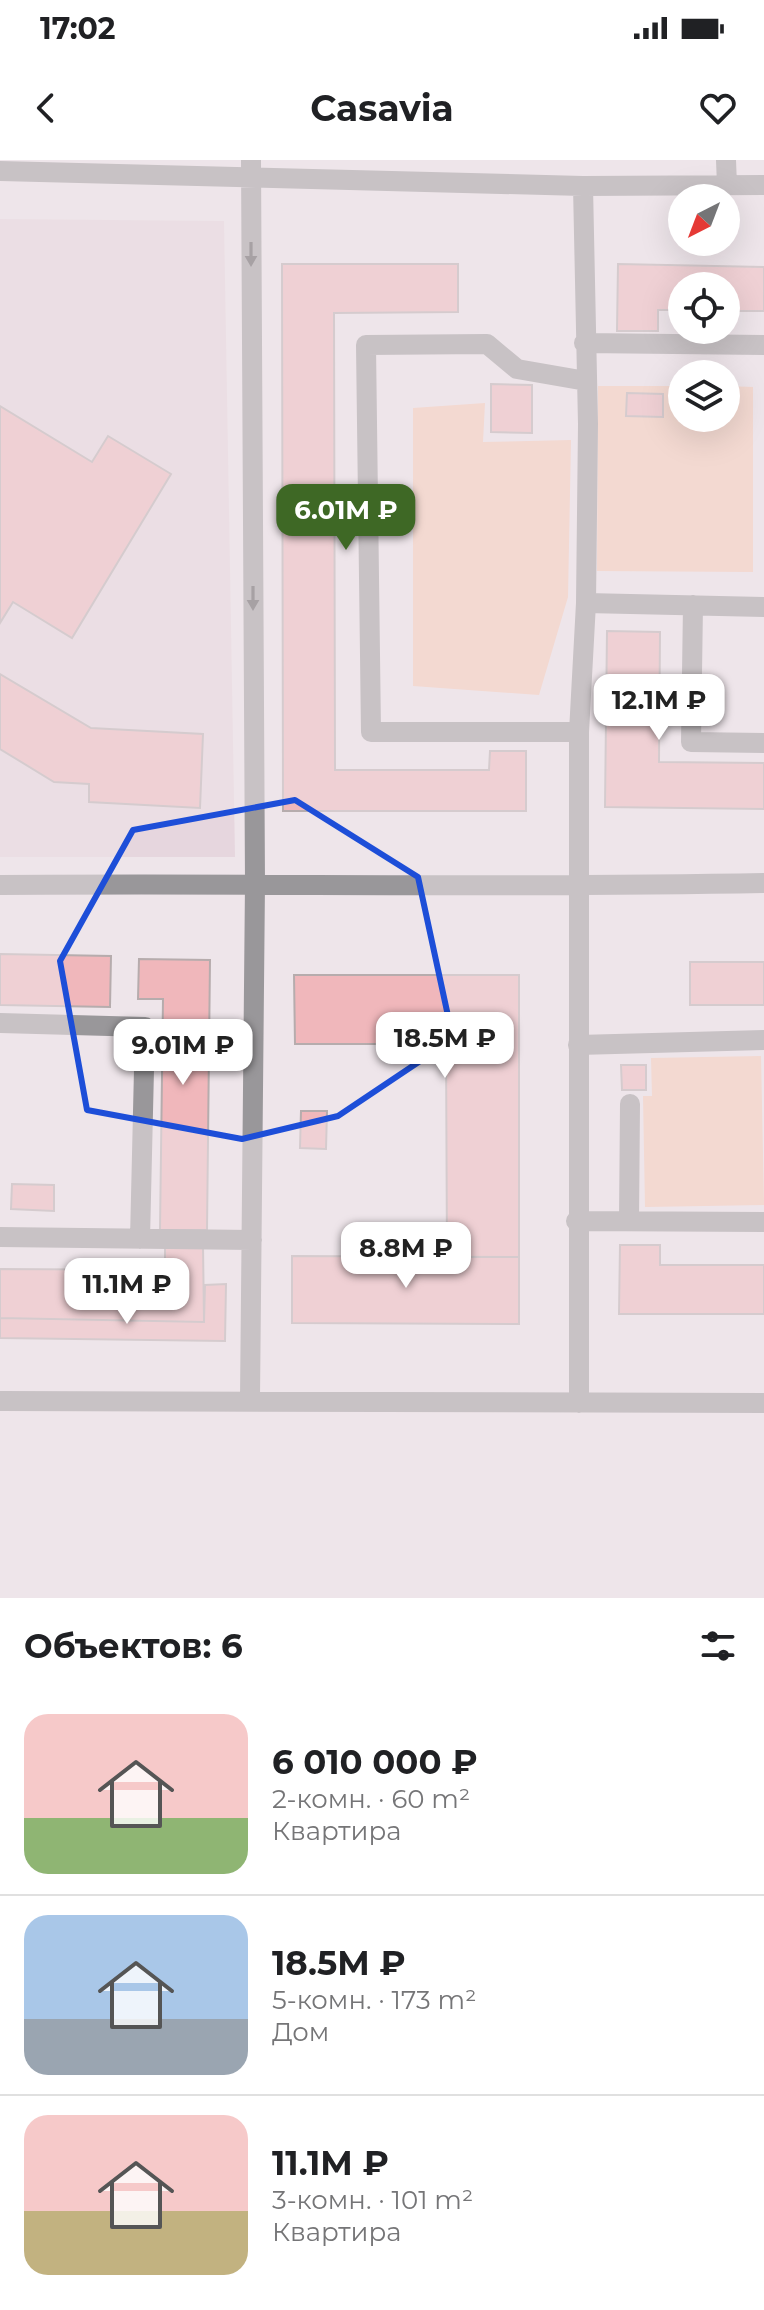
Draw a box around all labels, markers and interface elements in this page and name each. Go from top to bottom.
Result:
text: 17:02 [40,10,116,47]
icon: back [24,86,68,130]
text: Casavia [310,86,454,130]
icon: heart [696,86,740,130]
north arrow [668,184,740,256]
map controls [668,184,740,432]
one-way arrow [245,242,257,267]
button: locate [668,272,740,344]
button: layers [668,360,740,432]
pin: 6.01M ₽ [272,484,420,552]
text: 6.01M ₽ [294,494,398,526]
one-way arrow [247,586,260,611]
pin: 12.1M ₽ [585,674,733,742]
text: 12.1M ₽ [612,684,706,716]
pin: 18.5M ₽ [371,1012,519,1080]
pin: 9.01M ₽ [109,1019,257,1087]
text: 18.5M ₽ [394,1022,496,1054]
text: 9.01M ₽ [132,1029,234,1061]
pin: 8.8M ₽ [341,1222,471,1290]
text: 8.8M ₽ [359,1232,453,1264]
pin: 11.1M ₽ [53,1258,201,1326]
text: 11.1M ₽ [82,1268,172,1300]
icon: filters [696,1624,740,1668]
text: Объектов: 6 [24,1625,243,1667]
text: 6 010 000 ₽ [272,1741,478,1783]
icon: home [88,1746,184,1842]
text: 2-комн. · 60 m² [272,1783,470,1815]
text: Квартира [272,1815,401,1847]
text: 18.5M ₽ [272,1942,406,1984]
icon: home [88,1947,184,2043]
text: 5-комн. · 173 m² [272,1984,476,2016]
text: Дом [272,2016,329,2048]
text: 11.1M ₽ [272,2142,389,2184]
icon: home [88,2147,184,2243]
text: 3-комн. · 101 m² [272,2184,473,2216]
text: Квартира [272,2216,401,2248]

